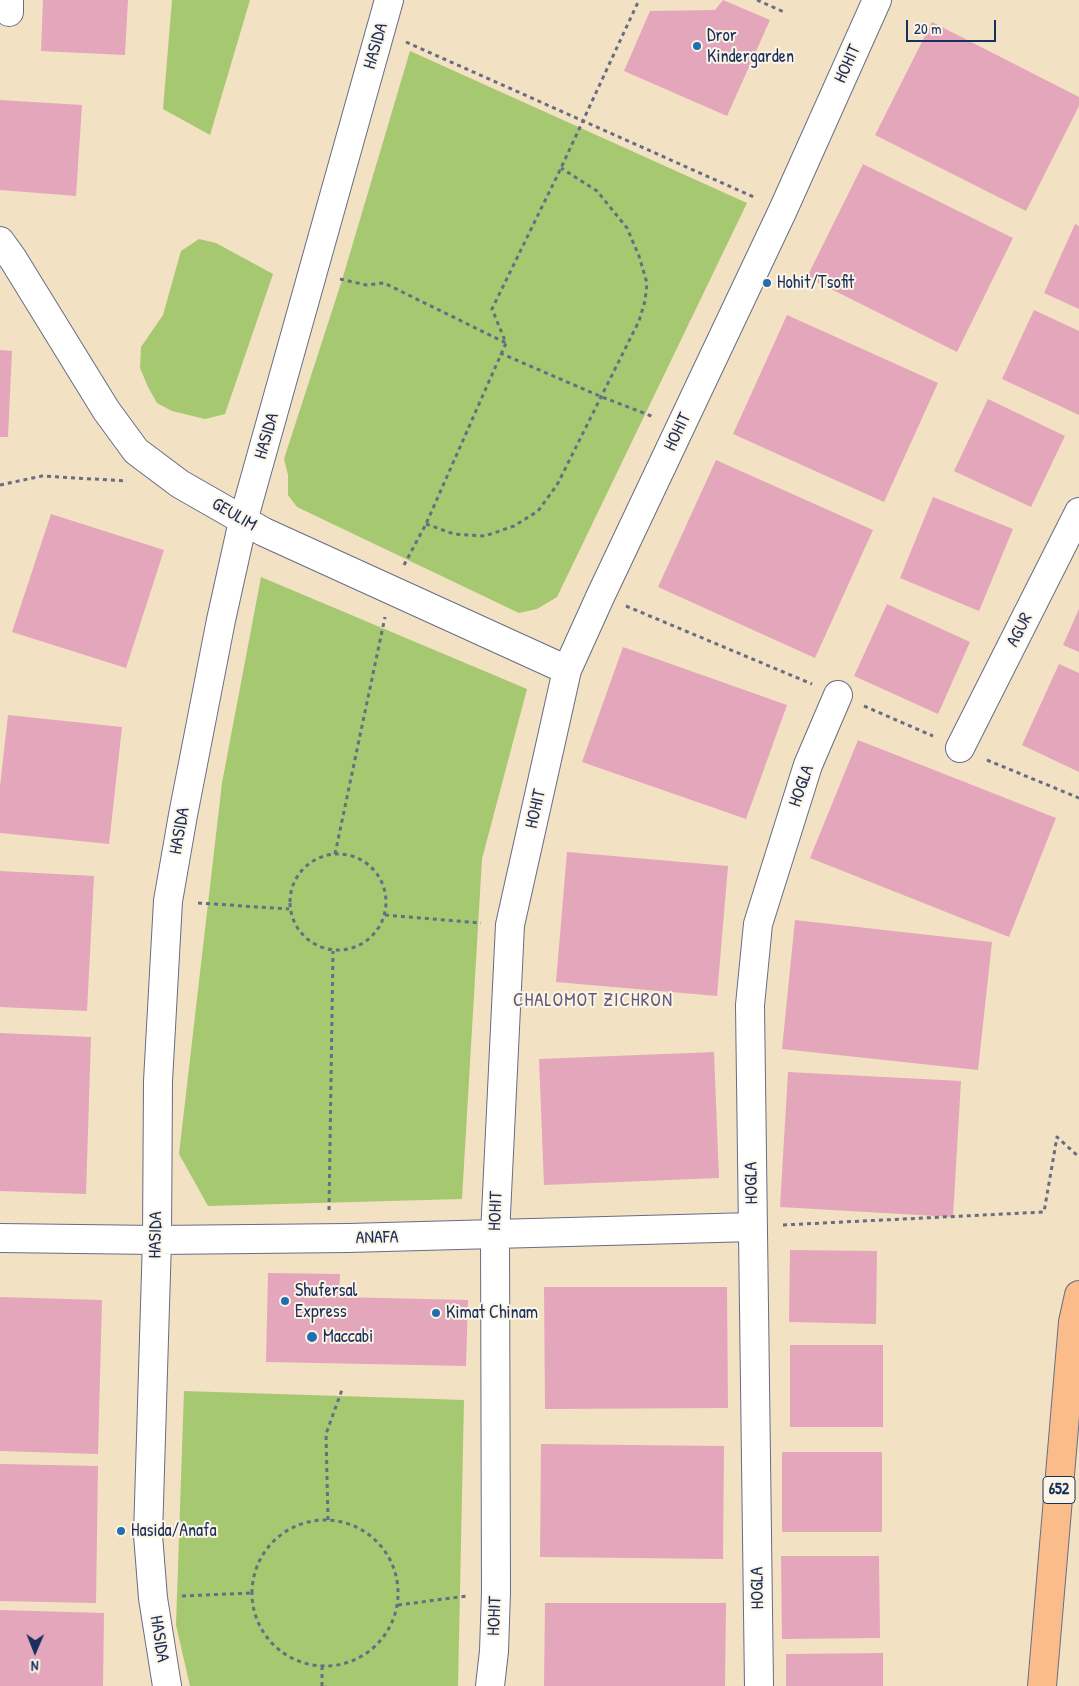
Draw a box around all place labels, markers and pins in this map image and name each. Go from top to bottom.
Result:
place label: Dror Kindergarden [707,25,794,68]
marker: Dror Kindergarden [691,40,703,52]
place label: Hohit/Tsofit [777,272,854,294]
marker: Hohit/Tsofit [761,277,773,289]
place label: Shufersal Express [295,1280,357,1322]
marker: Shufersal Express [279,1295,291,1307]
place label: Kimat Chinam [446,1302,538,1324]
marker: Kimat Chinam [430,1307,442,1319]
place label: Maccabi [323,1326,373,1348]
marker: Maccabi [305,1330,319,1344]
place label: Hasida/Anafa [131,1520,217,1542]
marker: Hasida/Anafa [115,1525,127,1537]

